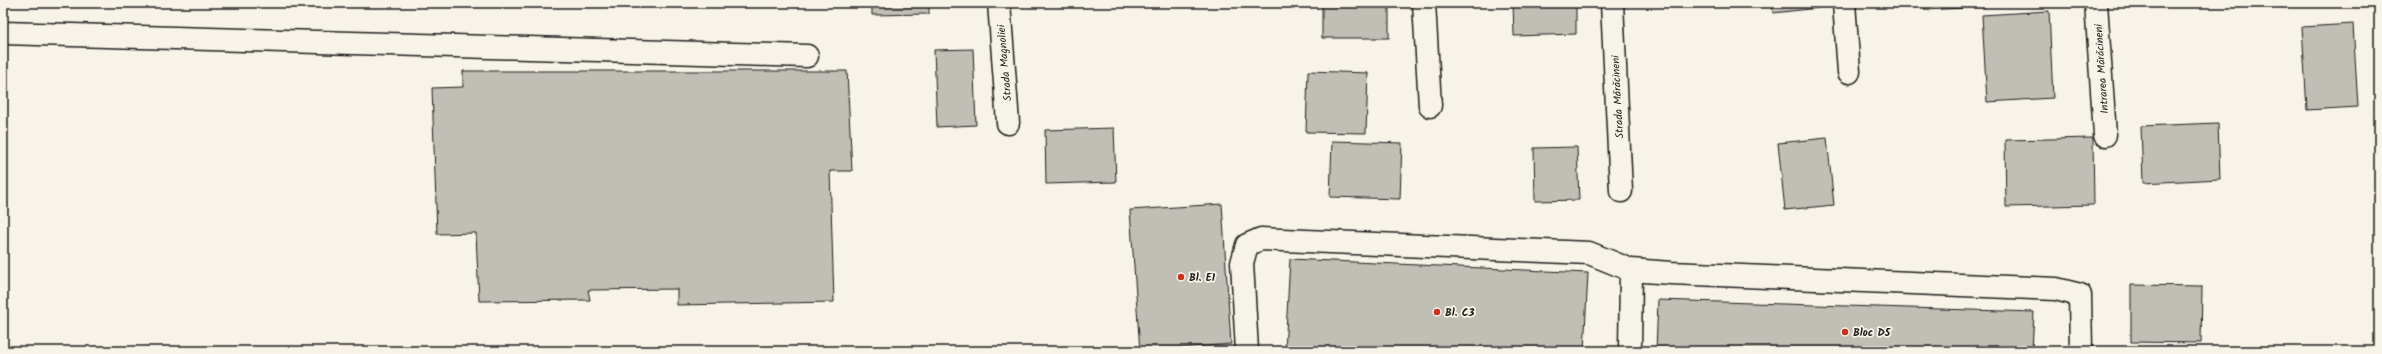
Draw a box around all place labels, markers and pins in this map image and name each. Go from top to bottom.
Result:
place label: Bl. E1 [1189,269,1216,287]
marker: Bl. E1 [1176,272,1186,282]
place label: Bl. C3 [1445,304,1474,322]
marker: Bl. C3 [1432,307,1442,317]
place label: Bloc D5 [1853,324,1892,342]
marker: Bloc D5 [1840,327,1850,337]

